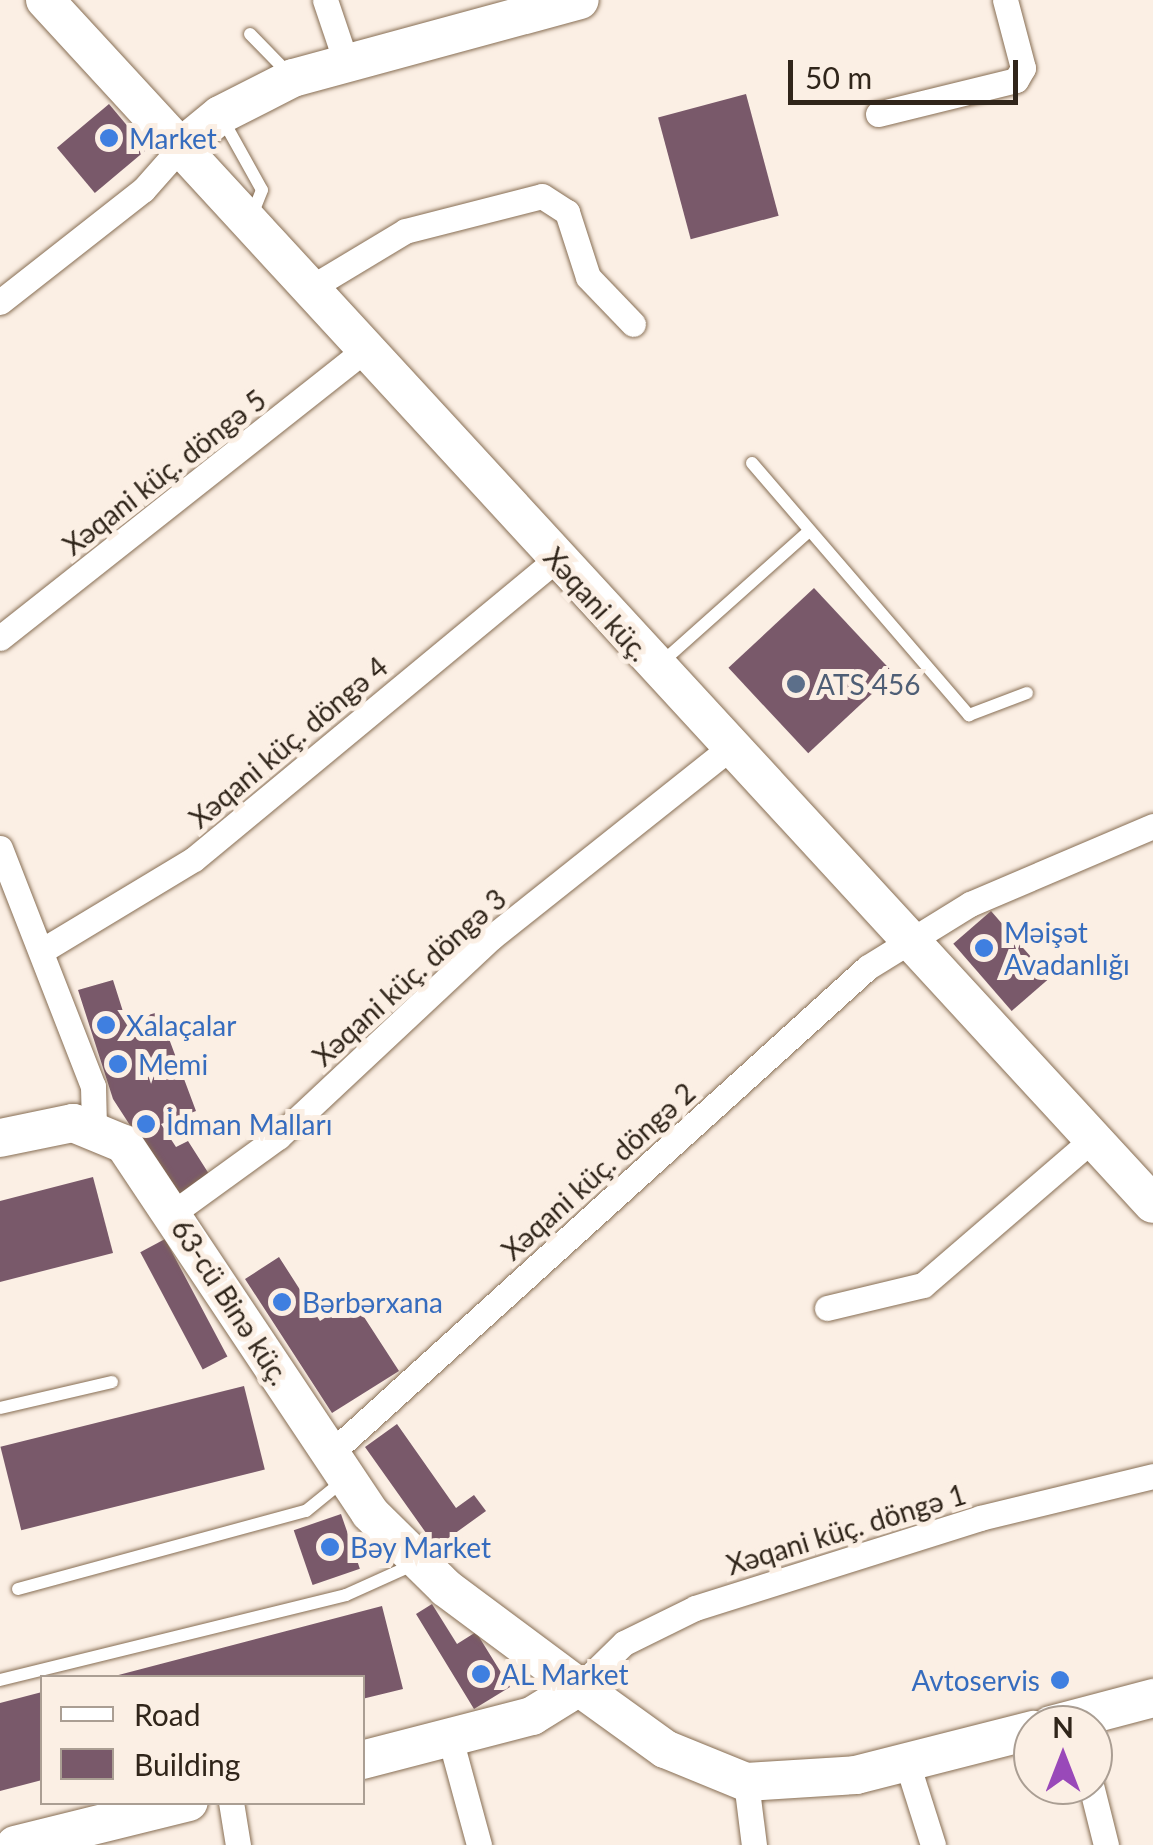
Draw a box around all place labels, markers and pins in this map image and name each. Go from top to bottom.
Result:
place label: Market [129,121,217,155]
marker: Market [98,127,120,149]
place label: ATS 456 [816,667,921,701]
marker: ATS 456 [785,673,807,695]
place label: Məişət Avadanlığı [1004,915,1130,981]
marker: Məişət Avadanlığı [973,937,995,959]
place label: Xalaçalar [126,1008,236,1042]
marker: Xalaçalar [95,1014,117,1036]
place label: Memi [138,1047,208,1081]
marker: Memi [107,1053,129,1075]
place label: İdman Malları [166,1107,332,1141]
marker: İdman Malları [135,1113,157,1135]
place label: Bərbərxana [302,1285,443,1319]
marker: Bərbərxana [271,1291,293,1313]
place label: Bəy Market [350,1530,492,1564]
marker: Bəy Market [319,1536,341,1558]
place label: AL Market [501,1657,629,1691]
marker: AL Market [470,1663,492,1685]
place label: Avtoservis [911,1663,1040,1697]
marker: Avtoservis [1049,1669,1071,1691]

